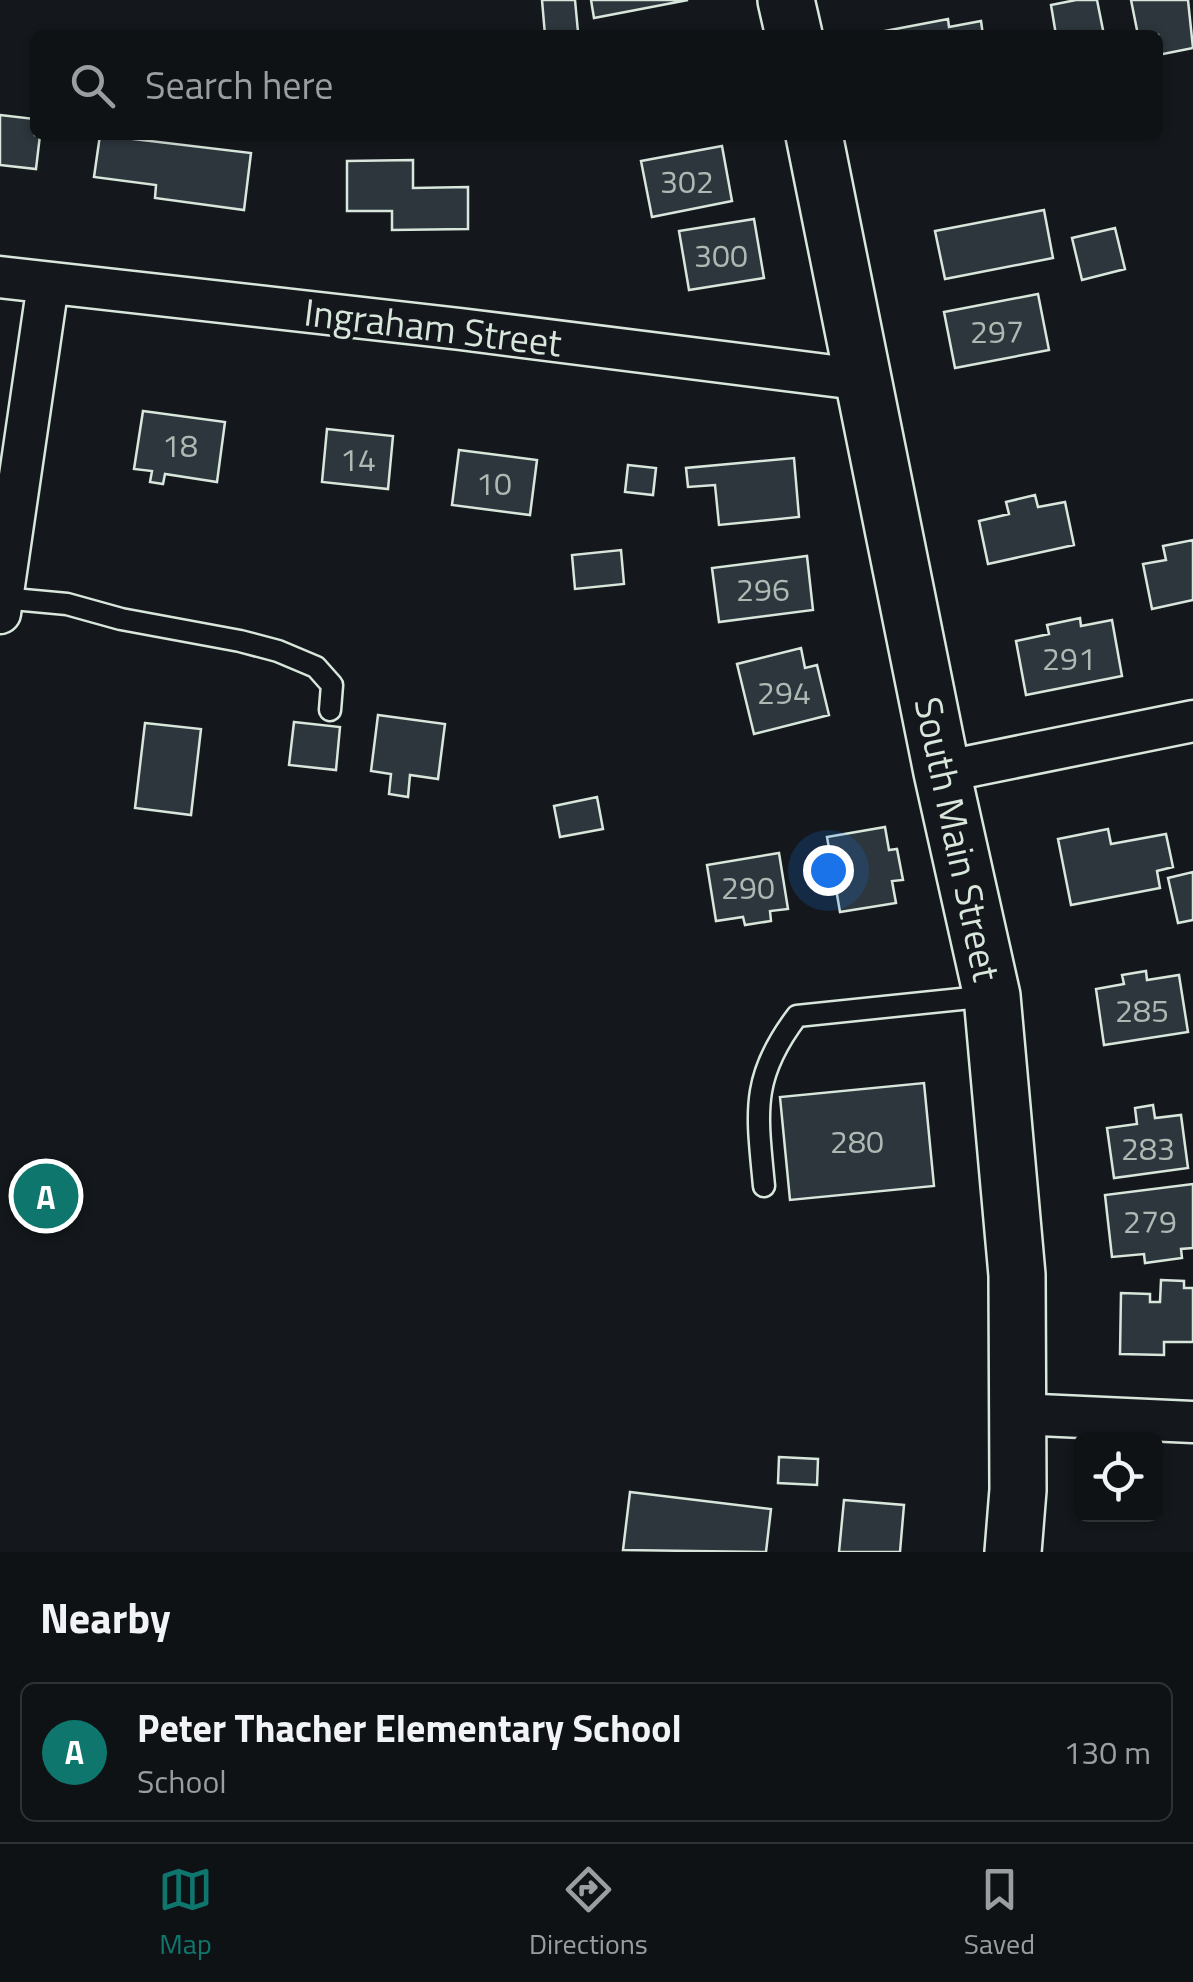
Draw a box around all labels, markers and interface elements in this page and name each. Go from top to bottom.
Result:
search box [30,30,1163,140]
text: Search here [145,56,333,114]
icon: search [65,58,120,113]
house number: 302 [660,157,714,205]
house number: 300 [694,231,748,279]
street label: Ingraham Street [301,282,565,372]
house number: 297 [970,307,1024,355]
house number: 18 [162,421,198,469]
house number: 14 [340,435,376,483]
house number: 10 [476,459,512,507]
house number: 296 [736,565,790,613]
house number: 291 [1042,634,1096,682]
house number: 294 [757,668,811,716]
street label: South Main Street [900,692,1016,986]
your location [803,845,854,896]
house number: 290 [721,863,775,911]
house number: 285 [1115,986,1169,1034]
house number: 280 [830,1117,884,1165]
house number: 283 [1121,1124,1175,1172]
pin: A [13,1158,78,1234]
house number: 279 [1123,1197,1177,1245]
map controls [1073,1432,1163,1522]
button: locate [1073,1432,1163,1522]
text: Nearby [40,1585,171,1649]
text: Peter Thacher Elementary School [137,1699,682,1757]
text: A [65,1728,84,1776]
text: 130 m [1063,1728,1151,1776]
text: School [137,1757,227,1805]
tab: Map [158,1862,213,1965]
tab: Directions [529,1862,648,1965]
tab: Saved [964,1862,1035,1965]

